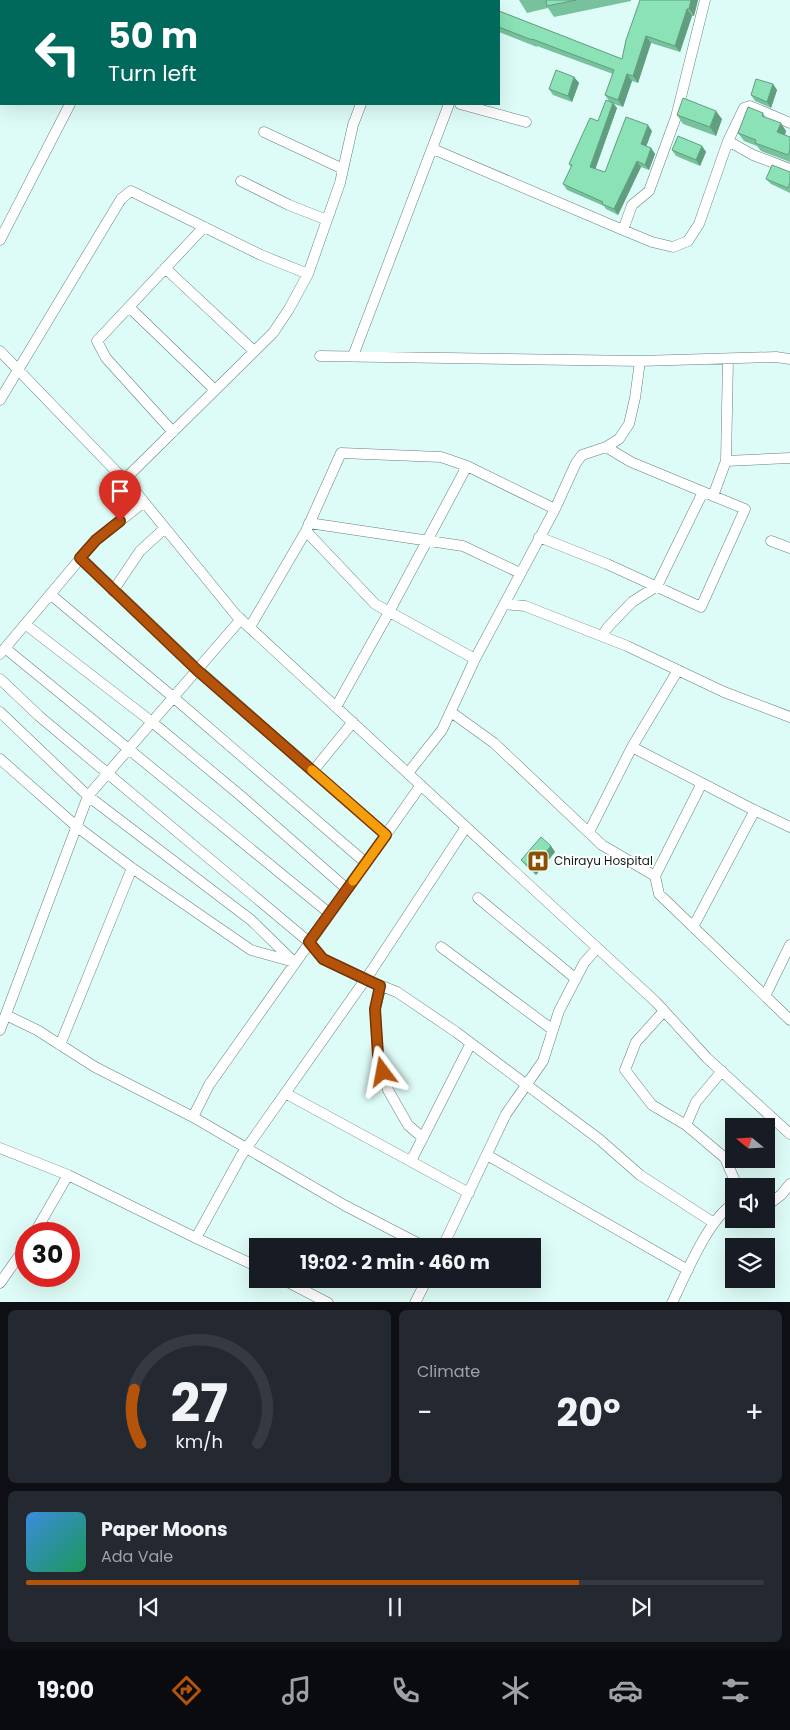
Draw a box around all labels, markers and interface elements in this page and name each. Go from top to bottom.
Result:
text: 50 m [108,11,198,60]
icon: left [25,20,90,85]
text: Turn left [108,58,196,89]
pin [99,470,141,521]
icon: arrive [106,477,134,505]
hospital icon: Chirayu Hospital [526,849,550,873]
place label: Chirayu Hospital [554,852,653,869]
position arrow [356,1045,408,1097]
north arrow [725,1118,775,1168]
map controls [725,1118,775,1288]
button: sound [725,1178,775,1228]
speed limit sign: 30 [15,1222,80,1287]
button: layers [725,1238,775,1288]
text: 19:02 · 2 min · 460 m [300,1249,490,1276]
text: Climate [417,1360,480,1383]
text: 27 [171,1367,228,1440]
text: 20° [557,1386,621,1439]
text: − [417,1393,432,1432]
text: + [745,1393,764,1432]
text: km/h [176,1429,223,1454]
text: Paper Moons [101,1516,228,1543]
text: Ada Vale [101,1545,173,1568]
icon: previous [135,1593,163,1621]
icon: pause [381,1593,409,1621]
icon: next [627,1593,655,1621]
icon: directions [169,1673,204,1708]
icon: music [279,1673,314,1708]
icon: phone [388,1673,423,1708]
icon: climate [498,1673,533,1708]
icon: car [608,1673,643,1708]
icon: filters [718,1673,753,1708]
text: 19:00 [37,1675,94,1706]

